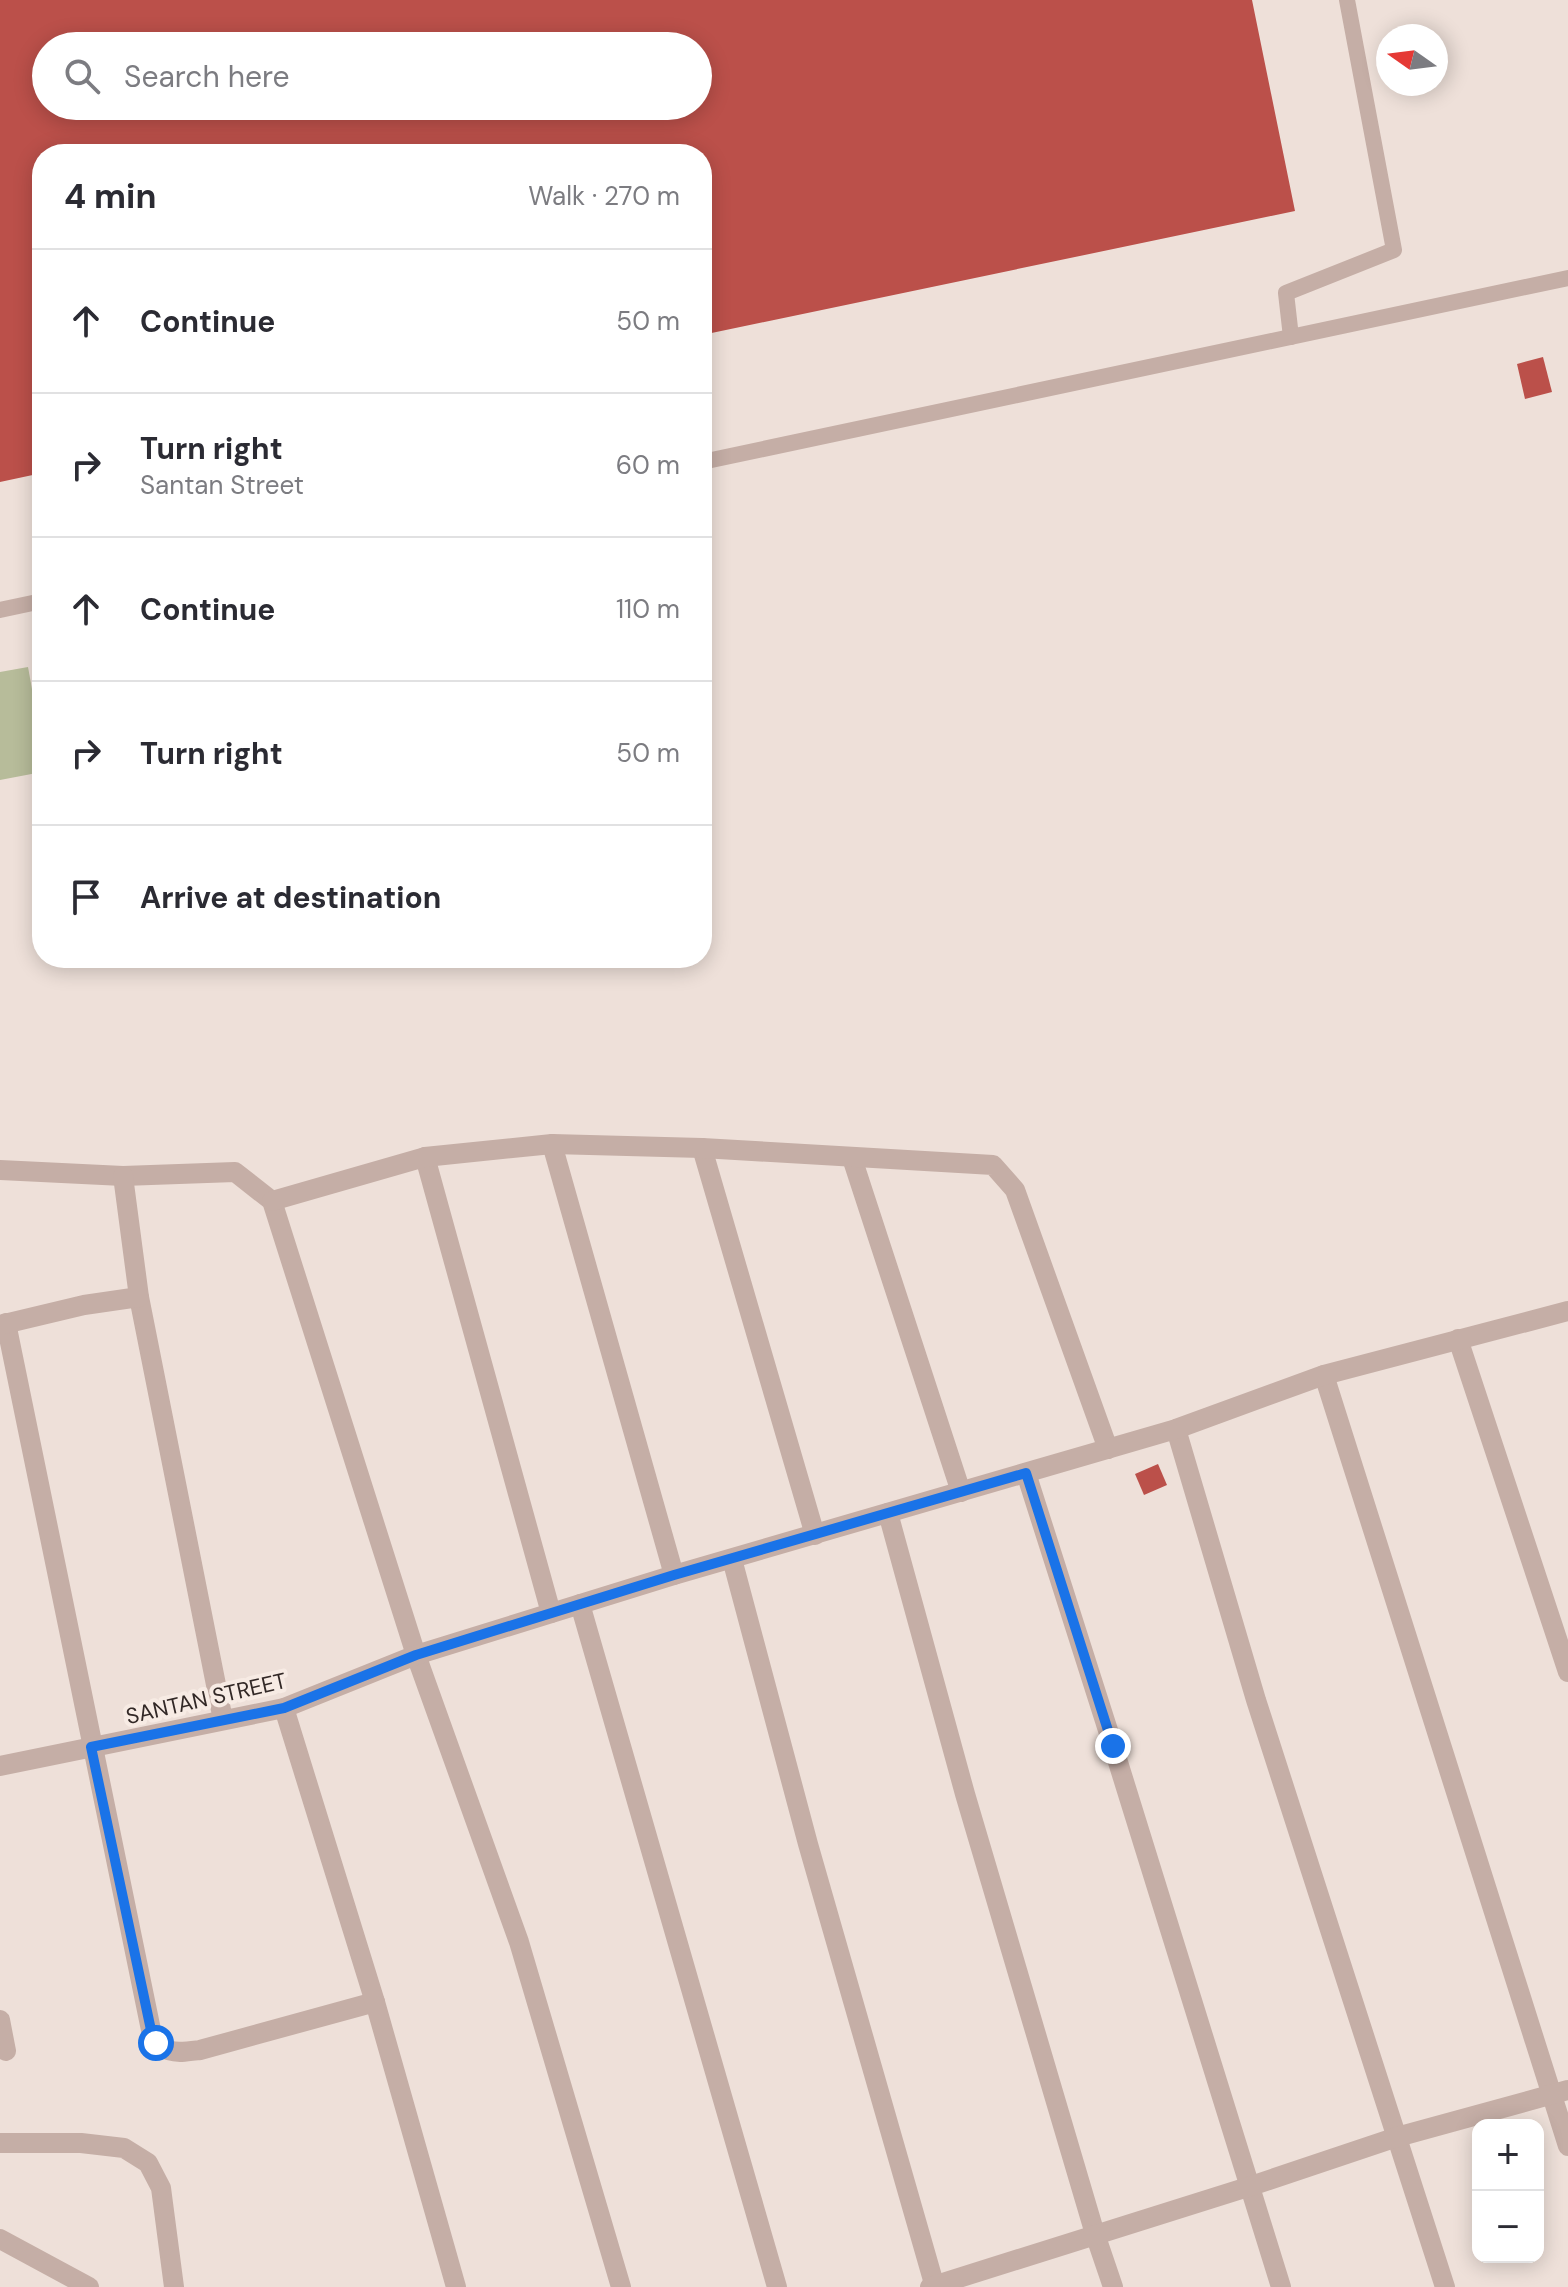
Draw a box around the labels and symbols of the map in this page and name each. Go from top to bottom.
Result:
north arrow [1376,24,1448,96]
street label: SANTAN STREET [123,1666,289,1731]
route end [1095,1728,1131,1764]
route start [138,2025,174,2061]

